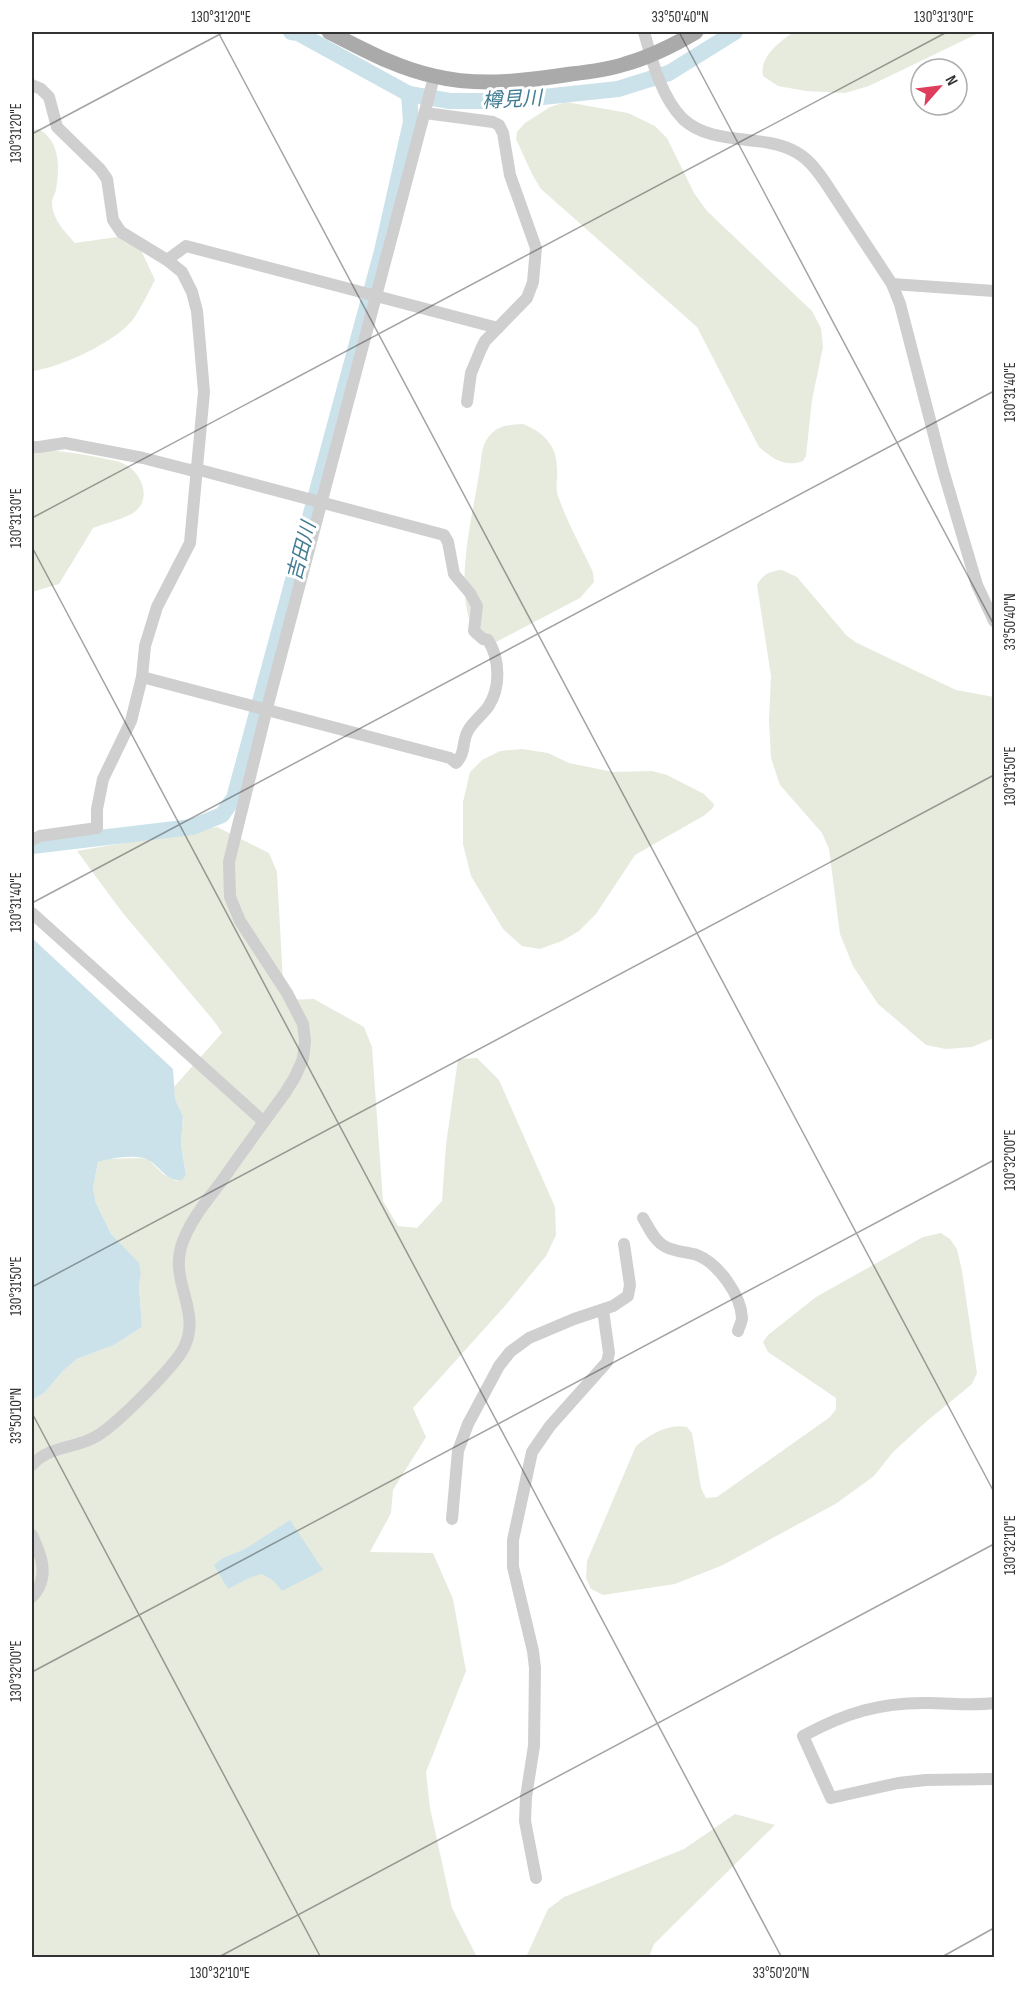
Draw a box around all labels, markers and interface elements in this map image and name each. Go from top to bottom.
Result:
text: 130°31'20"E [191,8,251,27]
text: 33°50'40"N [651,8,709,27]
text: 130°31'30"E [914,8,974,27]
north arrow [909,57,969,117]
text: N [941,72,961,89]
water label: 樽見川 [481,86,545,114]
text: 130°31'20"E [7,103,26,163]
text: 130°31'40"E [1001,362,1020,422]
text: 130°31'30"E [7,488,26,548]
water label: 吉田川 [283,517,322,583]
text: 33°50'40"N [1001,593,1020,651]
text: 130°31'50"E [1001,746,1020,806]
text: 130°31'40"E [7,872,26,932]
text: 130°32'00"E [1001,1129,1020,1191]
text: 130°31'50"E [7,1256,26,1316]
text: 33°50'10"N [7,1388,26,1444]
text: 130°32'10"E [1001,1515,1020,1575]
text: 130°32'00"E [7,1640,26,1702]
text: 130°32'10"E [190,1964,250,1983]
text: 33°50'20"N [752,1964,810,1983]

